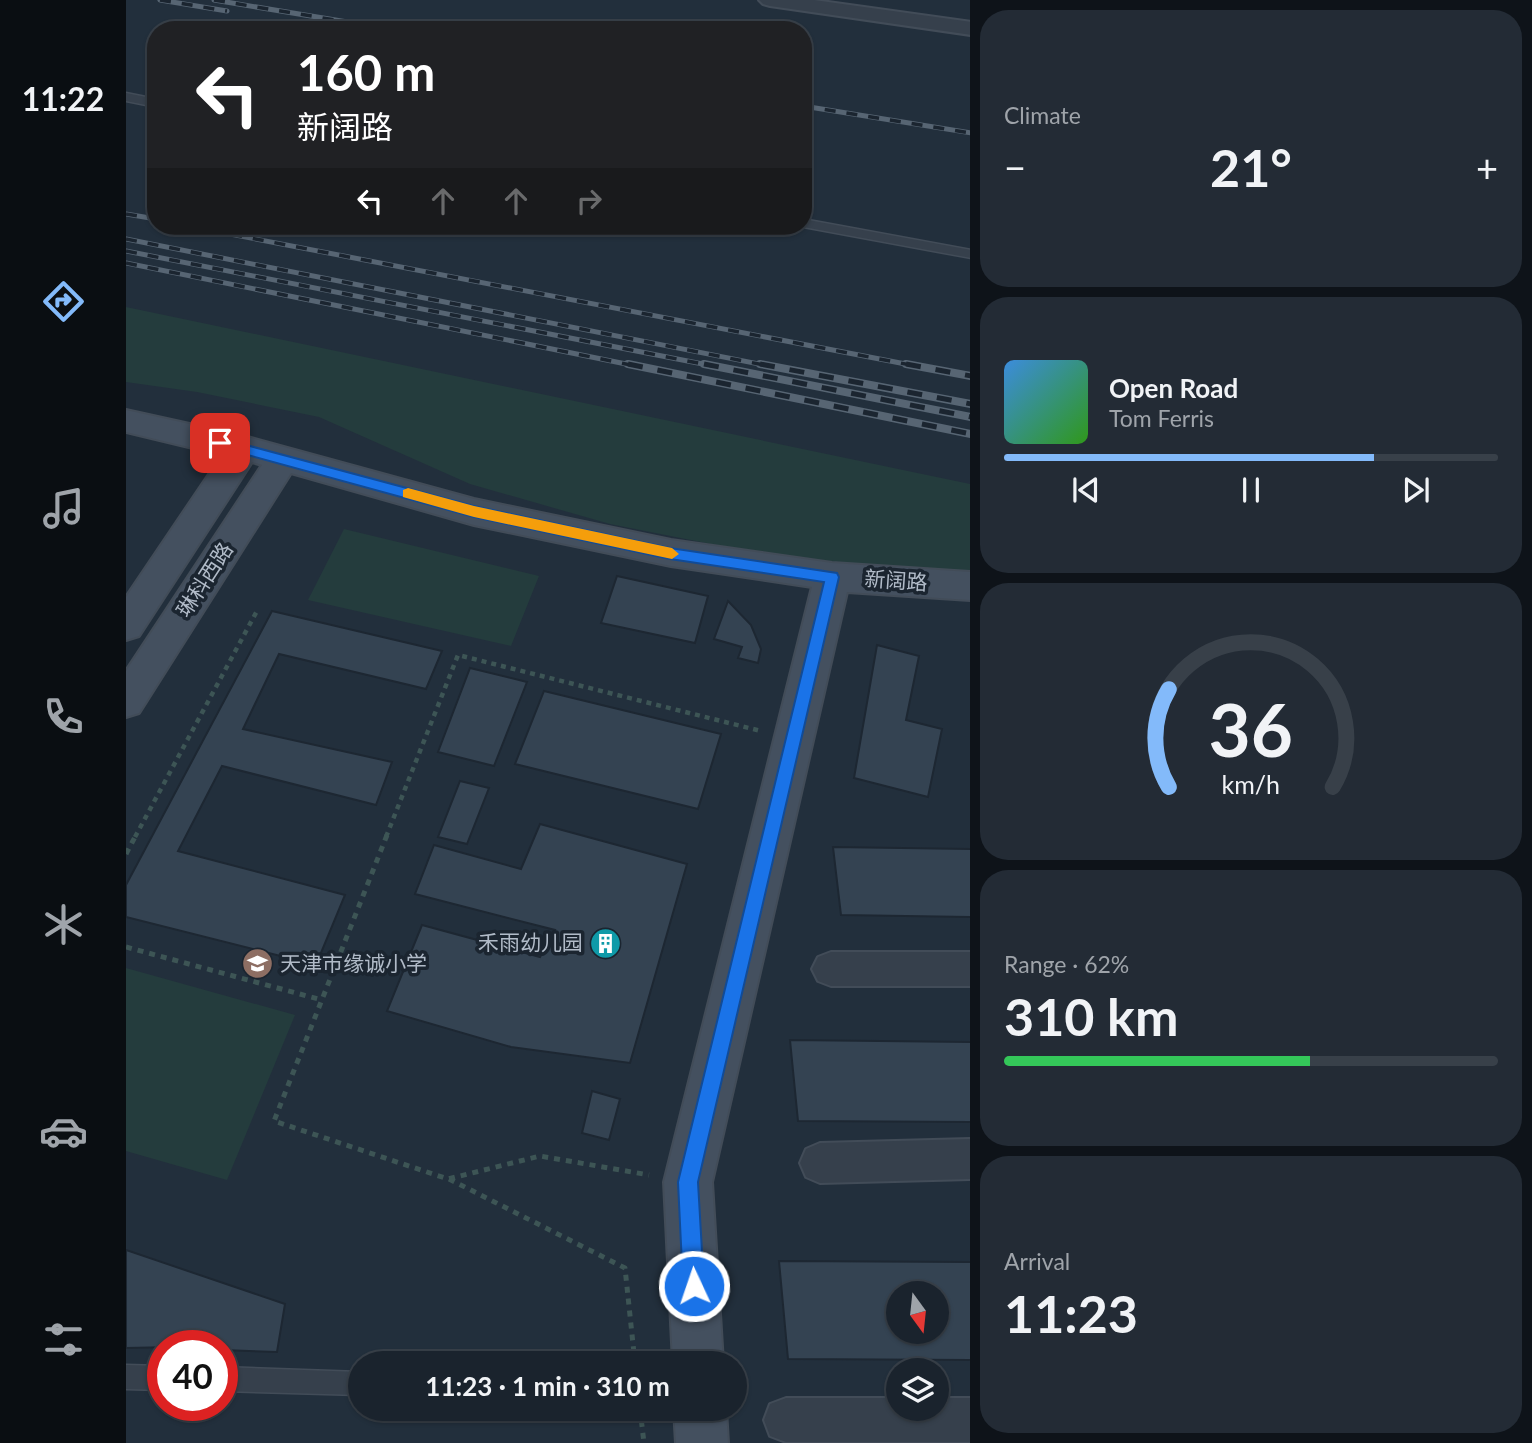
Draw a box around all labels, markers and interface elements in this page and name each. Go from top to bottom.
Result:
text: 160 m [297,43,435,101]
icon: left [182,49,273,140]
text: 11:22 [22,79,104,118]
text: Climate [1004,101,1081,129]
text: 新阔路 [297,107,393,146]
text: 21° [1210,136,1292,198]
text: − [1004,144,1026,190]
text: + [1476,144,1498,190]
icon: left [351,182,389,220]
icon: ahead [424,182,462,220]
icon: ahead [497,182,535,220]
icon: right [570,182,608,220]
icon: directions [39,277,88,326]
text: Open Road [1109,372,1238,404]
text: Tom Ferris [1109,404,1214,432]
pin [190,413,250,473]
icon: arrive [201,424,239,462]
icon: previous [1067,471,1105,509]
icon: pause [1232,471,1270,509]
icon: next [1397,471,1435,509]
icon: music [39,484,88,533]
street label: 琳科西路 [170,537,237,621]
street label: 新阔路 [864,565,928,594]
text: 36 [1209,686,1293,774]
icon: phone [39,692,88,741]
text: km/h [1222,769,1280,799]
icon: climate [39,900,88,949]
building icon: 禾雨幼儿园 [589,926,623,960]
place label: 禾雨幼儿园 [478,929,583,954]
school or university icon: 天津市缘诚小学 [240,947,274,981]
place label: 天津市缘诚小学 [280,950,427,975]
text: Range · 62% [1004,950,1129,978]
text: 310 km [1004,985,1178,1047]
icon: car [39,1107,88,1156]
text: Arrival [1004,1247,1070,1275]
position arrow [657,1249,731,1323]
north arrow [886,1281,948,1344]
map controls [886,1281,949,1421]
text: 11:23 [1004,1282,1138,1344]
icon: filters [39,1315,88,1364]
speed limit sign: 40 [147,1330,238,1421]
button: layers [886,1358,949,1421]
text: 11:23 · 1 min · 310 m [425,1370,670,1402]

